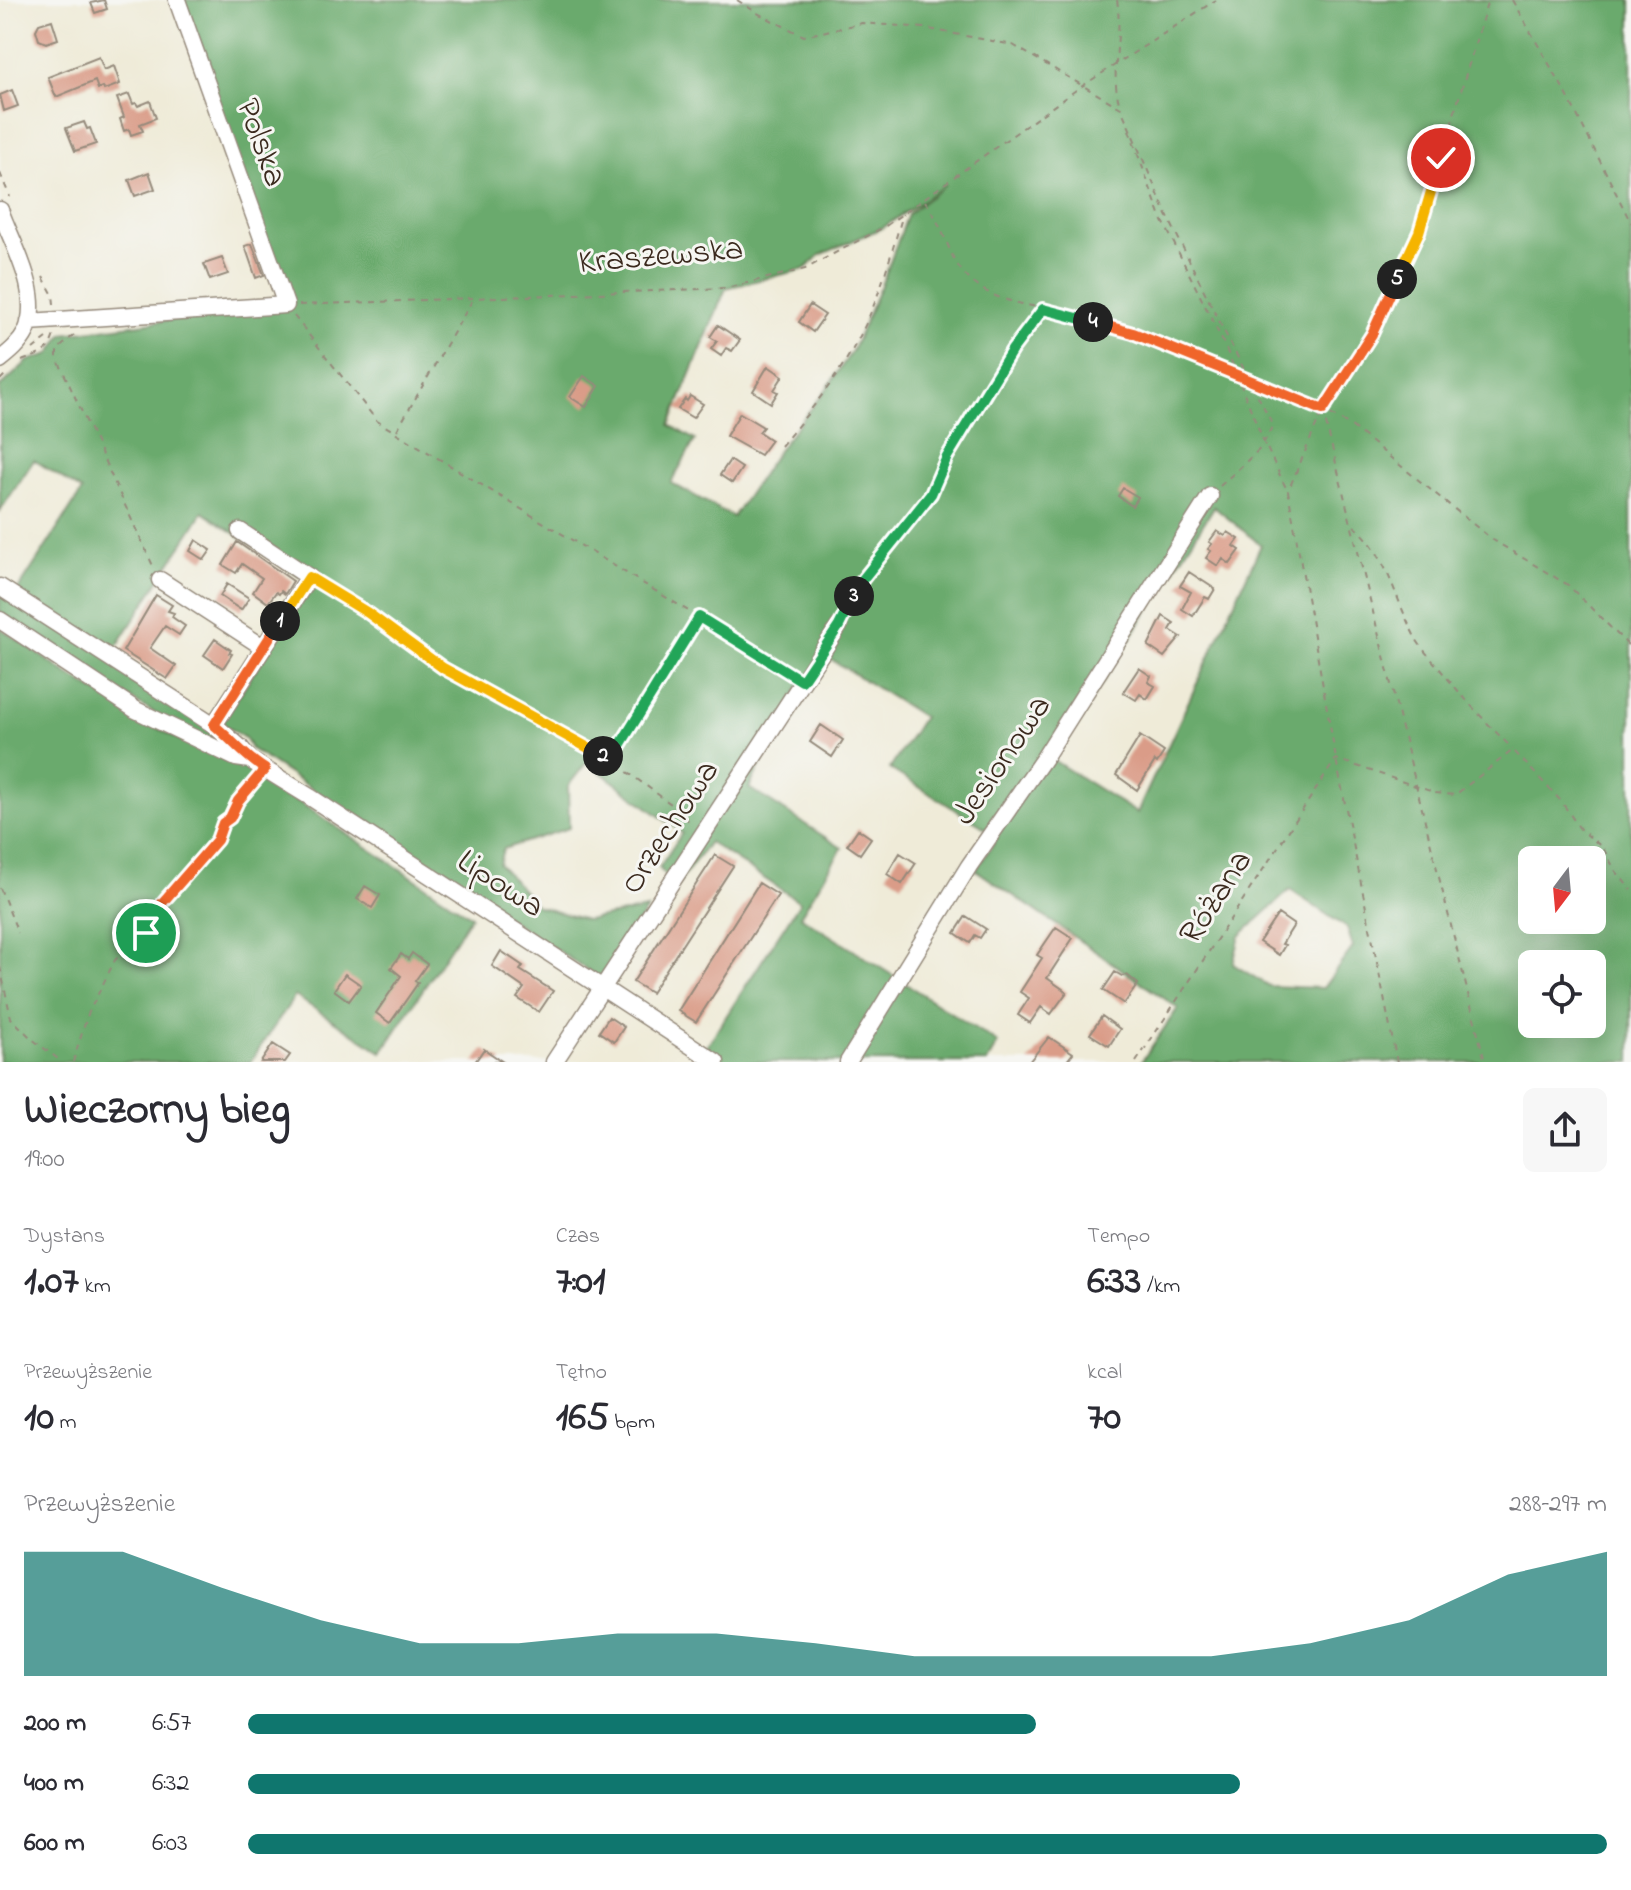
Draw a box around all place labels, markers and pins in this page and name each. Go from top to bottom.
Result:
pin [1407,124,1475,192]
pin: 5 [1377,259,1417,299]
pin: 4 [1073,302,1113,342]
pin: 3 [834,576,874,616]
pin: 1 [260,601,300,641]
pin: 2 [583,736,623,776]
pin [112,899,180,967]

